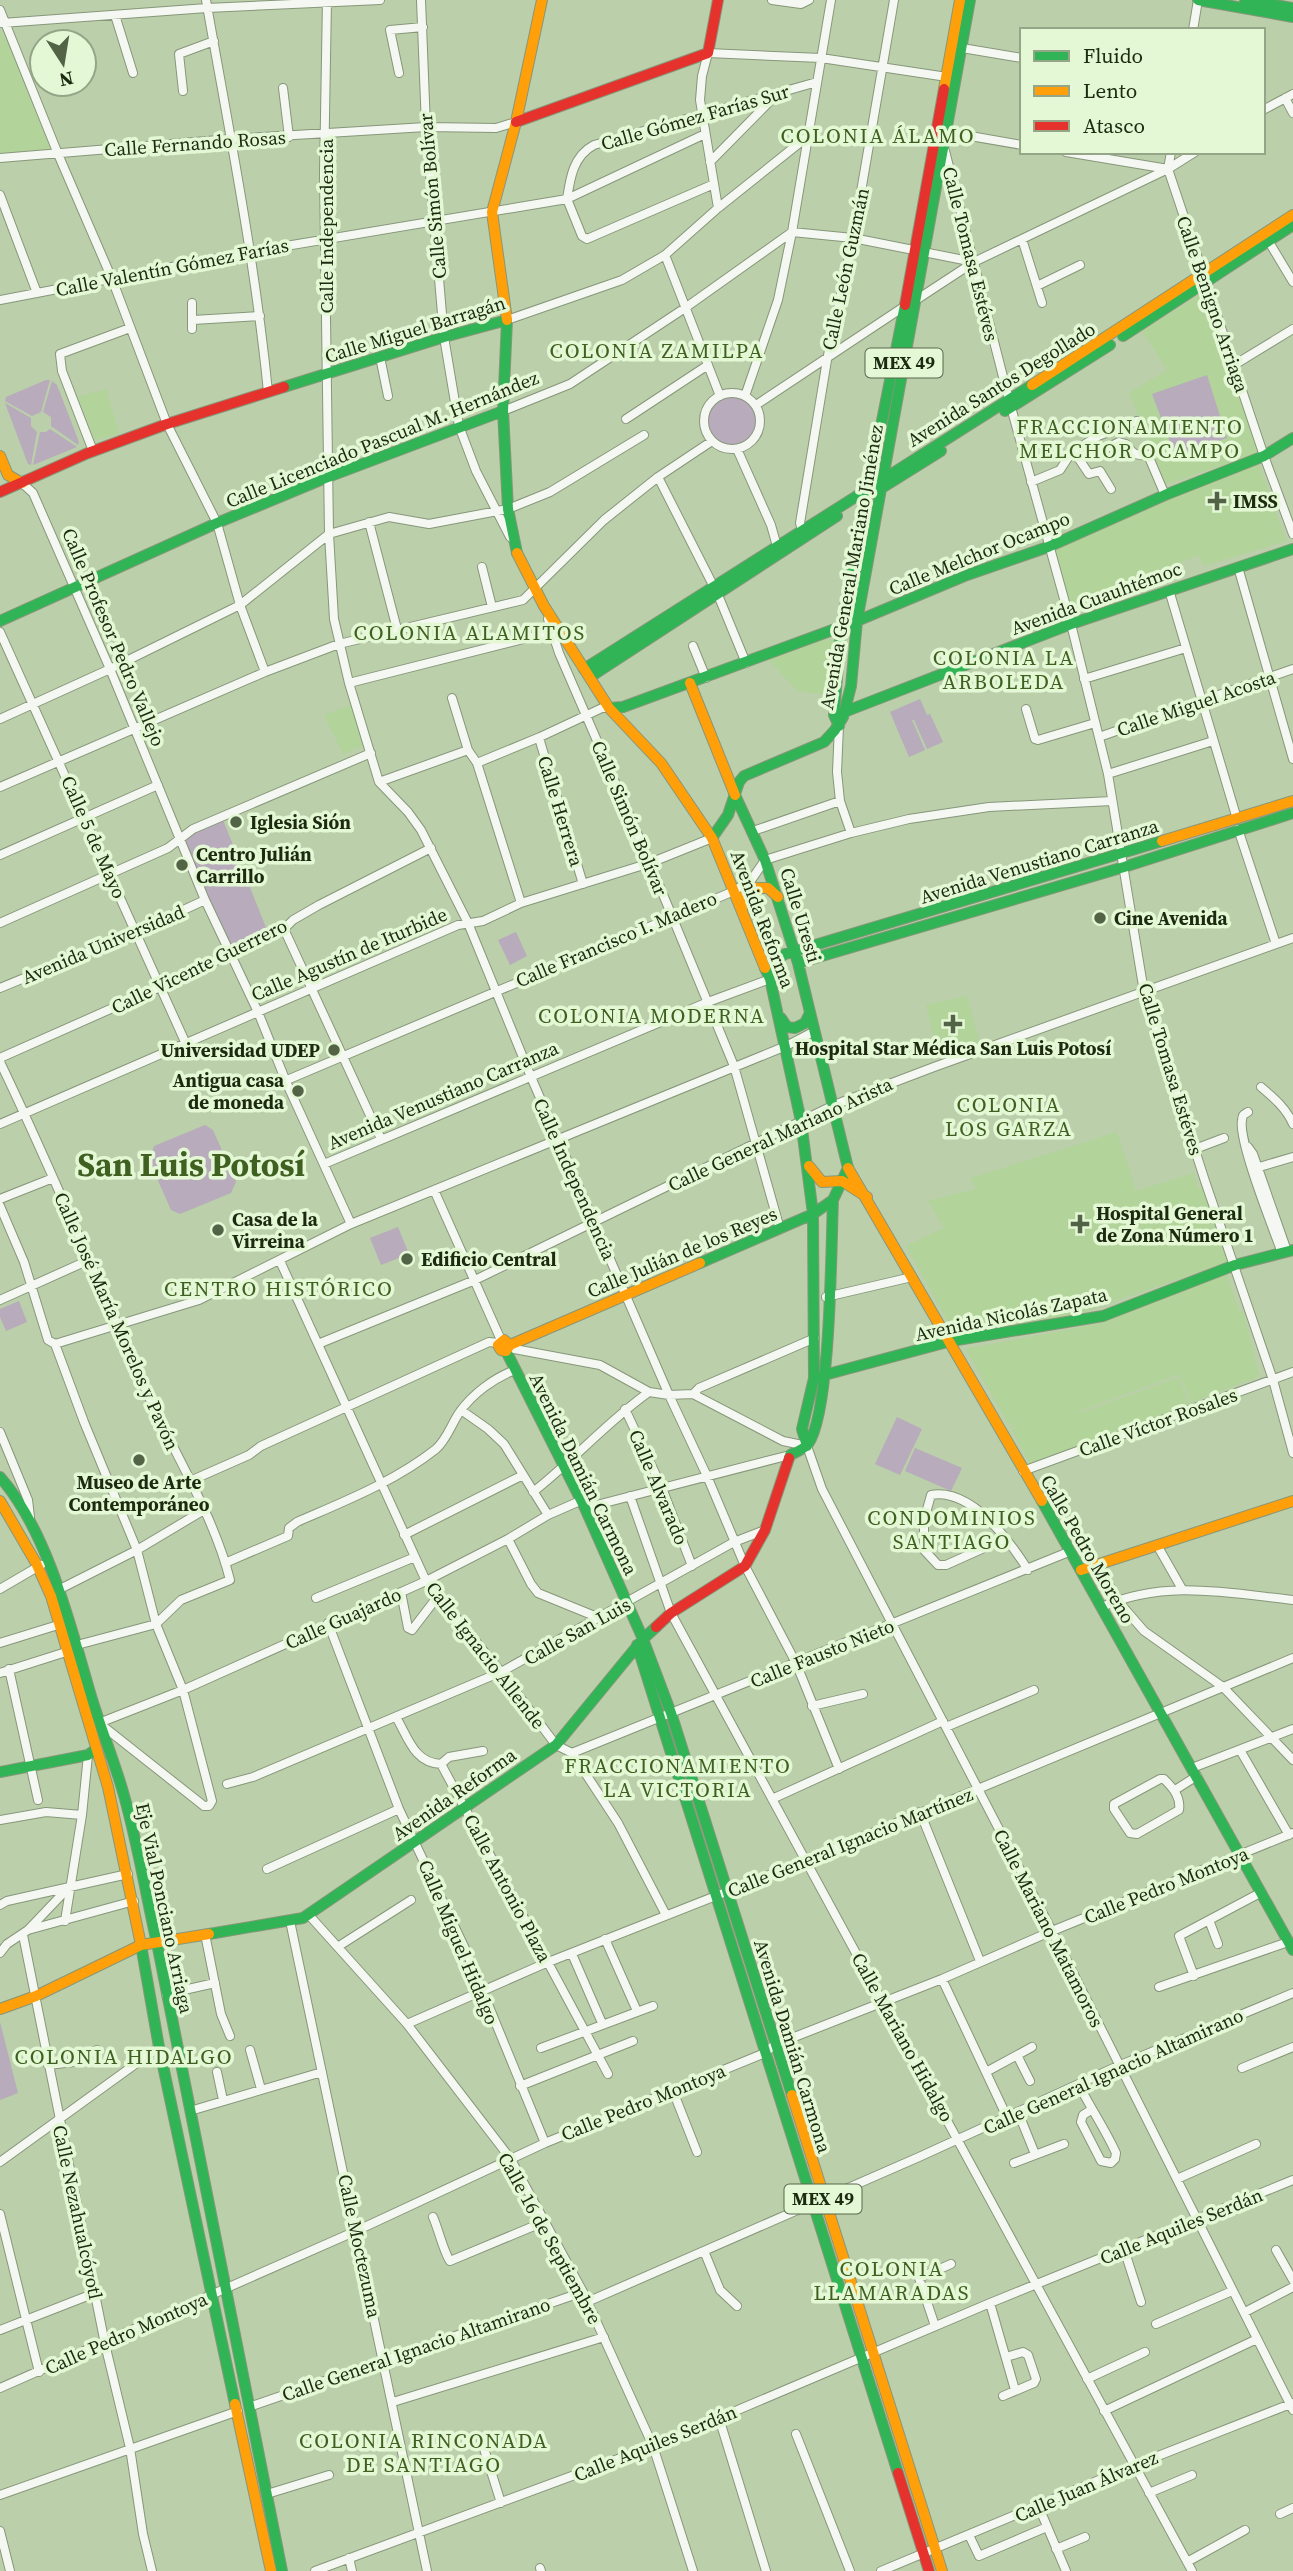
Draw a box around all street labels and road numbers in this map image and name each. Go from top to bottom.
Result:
street label: Calle Gómez Farías Sur [598,78,792,156]
street label: Calle Simón Bolívar [412,112,452,280]
street label: Calle Fernando Rosas [103,124,287,162]
street label: Calle Independencia [313,138,339,313]
street label: Calle Tomasa Estéves [937,164,1005,344]
street label: Calle León Guzmán [815,185,875,353]
street label: Calle Benigno Arriaga [1171,212,1256,396]
street label: Calle Valentín Gómez Farías [53,232,291,302]
street label: Calle Miguel Barragán [321,289,509,369]
street label: Avenida Santos Degollado [902,315,1100,453]
road number: MEX 49 [866,348,942,377]
street label: Calle Licenciado Pascual M. Hernández [222,364,543,514]
street label: Avenida General Mariano Jiménez [813,422,889,712]
street label: Calle Melchor Ocampo [885,505,1073,601]
street label: Calle Profesor Pedro Vallejo [56,524,172,750]
street label: Avenida Cuauhtémoc [1007,555,1185,641]
street label: Calle Miguel Acosta [1113,664,1279,742]
street label: Calle Simón Bolívar [586,736,674,900]
street label: Calle Herrera [532,752,590,870]
street label: Calle 5 de Mayo [55,771,133,903]
street label: Avenida Venustiano Carranza [917,812,1162,910]
street label: Avenida Reforma [725,846,801,992]
street label: Calle Uresti [774,864,828,966]
street label: Calle Francisco I. Madero [511,885,721,993]
street label: Avenida Universidad [18,898,188,990]
street label: Calle Agustín de Iturbide [247,901,451,1007]
street label: Calle Vicente Guerrero [107,912,291,1020]
street label: Calle Tomasa Estéves [1132,980,1210,1158]
street label: Avenida Venustiano Carranza [324,1034,563,1155]
street label: Calle General Mariano Arista [664,1070,897,1198]
street label: Calle Independencia [528,1094,623,1264]
street label: Calle José María Morelos y Pavón [48,1188,186,1454]
street label: Calle Julián de los Reyes [583,1200,781,1304]
street label: Avenida Nicolás Zapata [913,1281,1110,1347]
street label: Avenida Damián Carmona [524,1369,644,1580]
street label: Calle Víctor Rosales [1075,1381,1241,1463]
street label: Calle Alvarado [623,1425,695,1549]
street label: Calle Pedro Moreno [1035,1470,1141,1628]
street label: Calle Ignacio Allende [420,1576,552,1734]
street label: Calle Guajardo [281,1581,405,1655]
street label: Calle San Luis [519,1591,635,1671]
street label: Calle Fausto Nieto [746,1612,898,1694]
street label: Avenida Reforma [387,1741,521,1846]
street label: Calle General Ignacio Martínez [723,1781,977,1903]
street label: Eje Vial Ponciano Arriaga [130,1800,200,2016]
street label: Calle Antonio Plaza [458,1809,558,1967]
street label: Calle Mariano Matamoros [988,1824,1110,2032]
street label: Calle Pedro Montoya [1080,1840,1252,1930]
street label: Calle Miguel Hidalgo [413,1856,505,2028]
street label: Avenida Damián Carmona [748,1936,838,2156]
street label: Calle Mariano Hidalgo [846,1948,960,2126]
street label: Calle General Ignacio Altamirano [979,2002,1247,2140]
street label: Calle Pedro Montoya [557,2057,729,2147]
street label: Calle Nezahualcóyotl [47,2122,109,2302]
street label: Calle 16 de Septiembre [492,2147,608,2329]
street label: Calle Moctezuma [332,2172,388,2320]
street label: Calle Aquiles Serdán [1096,2181,1266,2271]
road number: MEX 49 [784,2185,862,2214]
street label: Calle Pedro Montoya [41,2285,212,2381]
street label: Calle General Ignacio Altamirano [278,2291,554,2407]
street label: Calle Aquiles Serdán [570,2398,740,2488]
street label: Calle Juan Álvarez [1010,2444,1162,2528]

